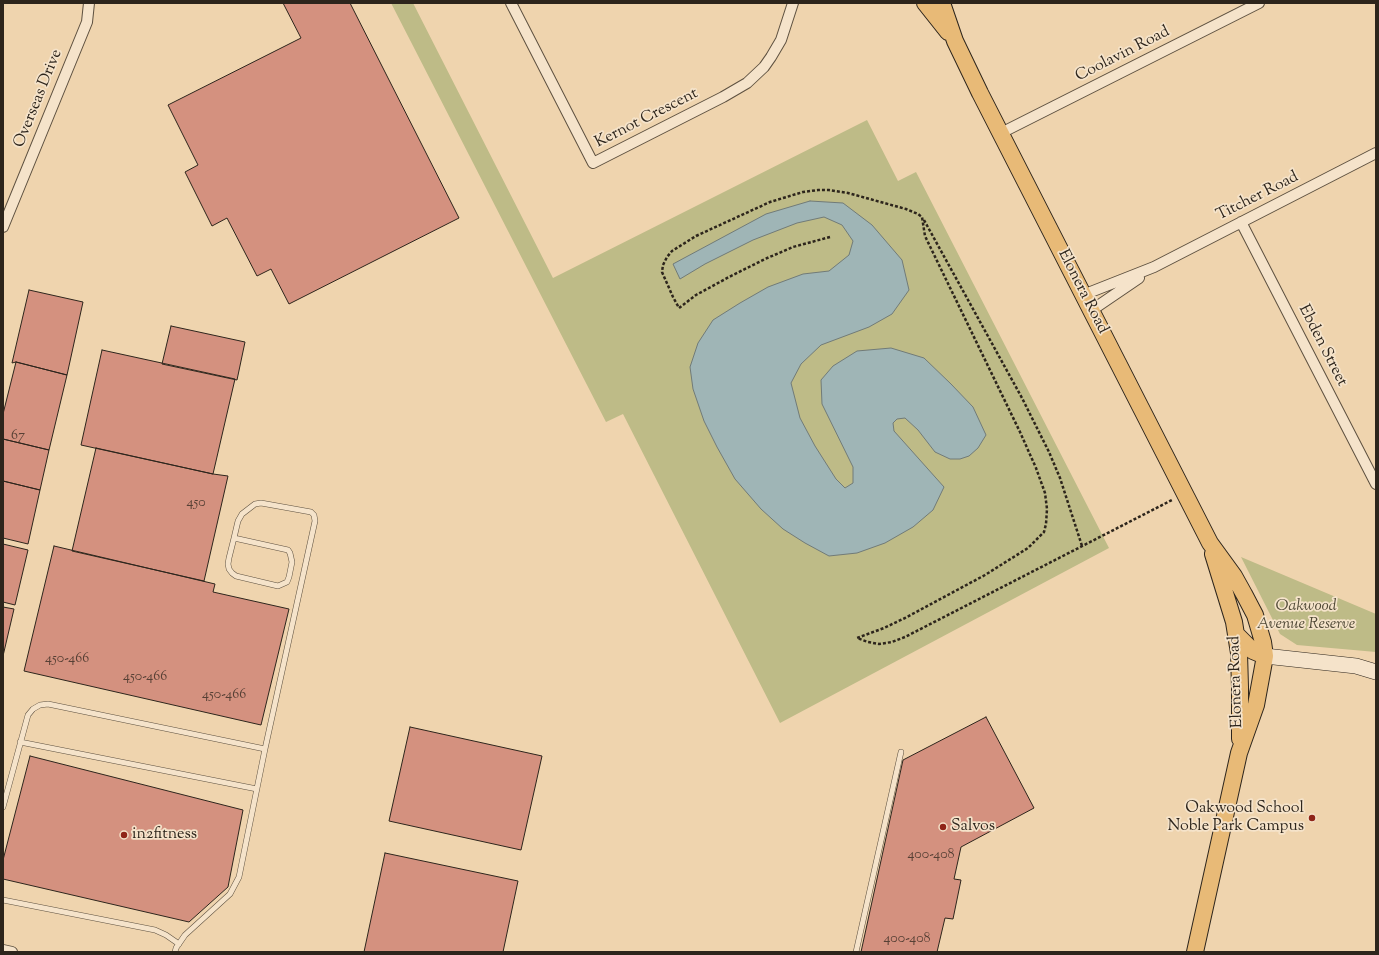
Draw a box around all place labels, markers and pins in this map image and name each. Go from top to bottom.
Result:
place label: Oakwood School Noble Park Campus [1168,799,1304,837]
marker: Oakwood School Noble Park Campus [1307,813,1317,823]
place label: Salvos [951,817,995,837]
marker: Salvos [938,822,948,832]
place label: in2fitness [132,825,197,845]
marker: in2fitness [119,830,129,840]

